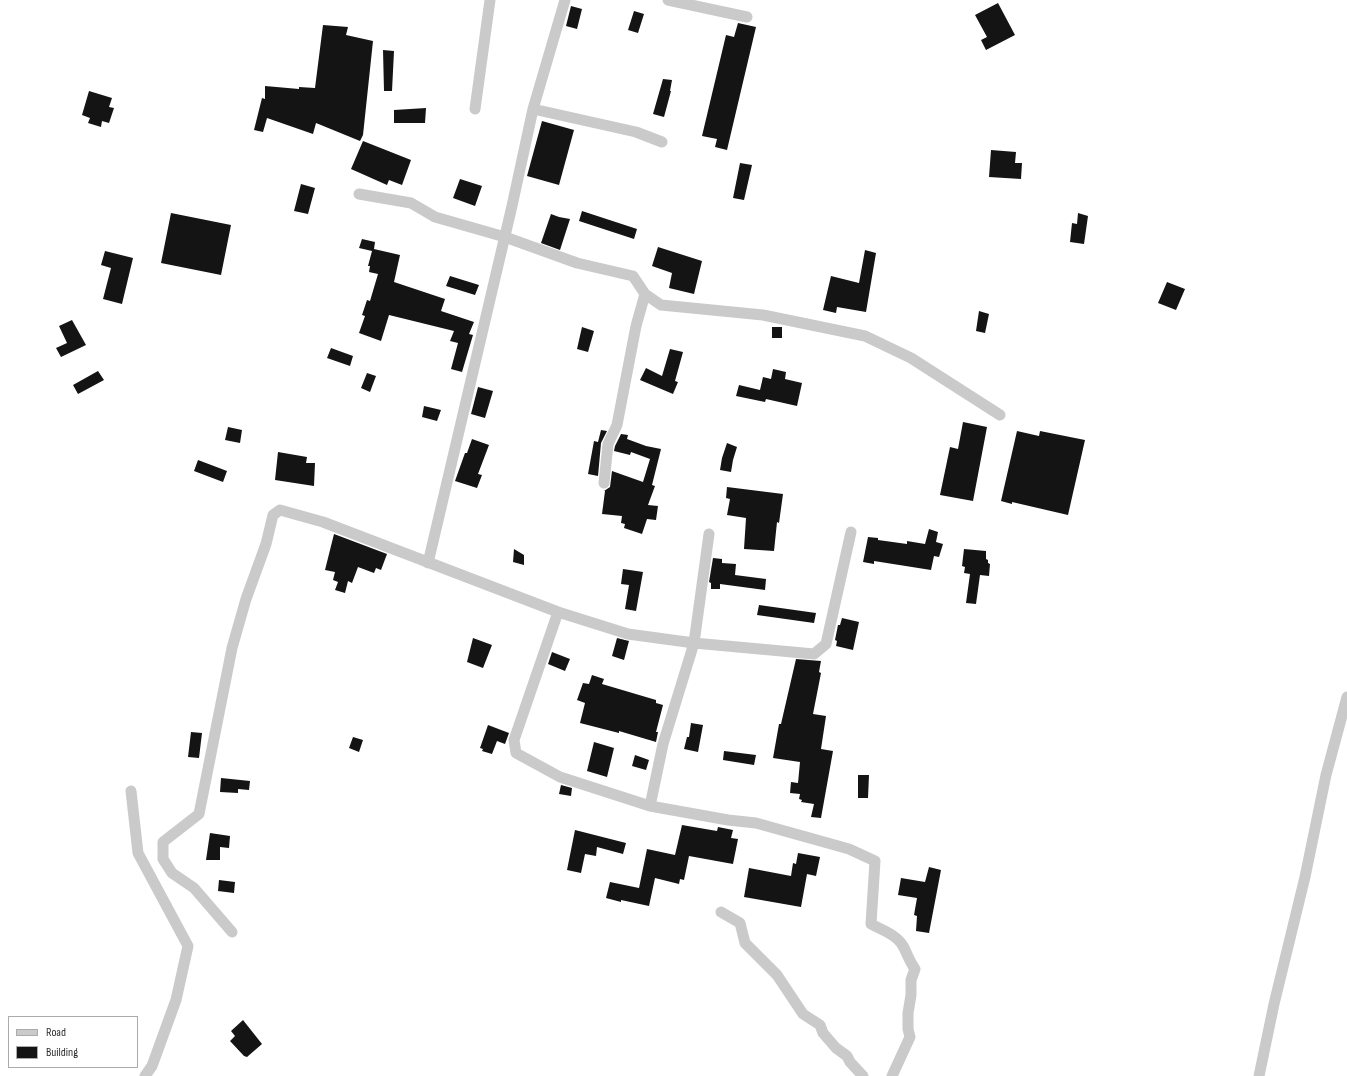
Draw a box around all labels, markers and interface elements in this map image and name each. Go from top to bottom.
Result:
legend [8,1016,138,1068]
text: Road [46,1025,66,1040]
text: Building [46,1045,78,1060]

